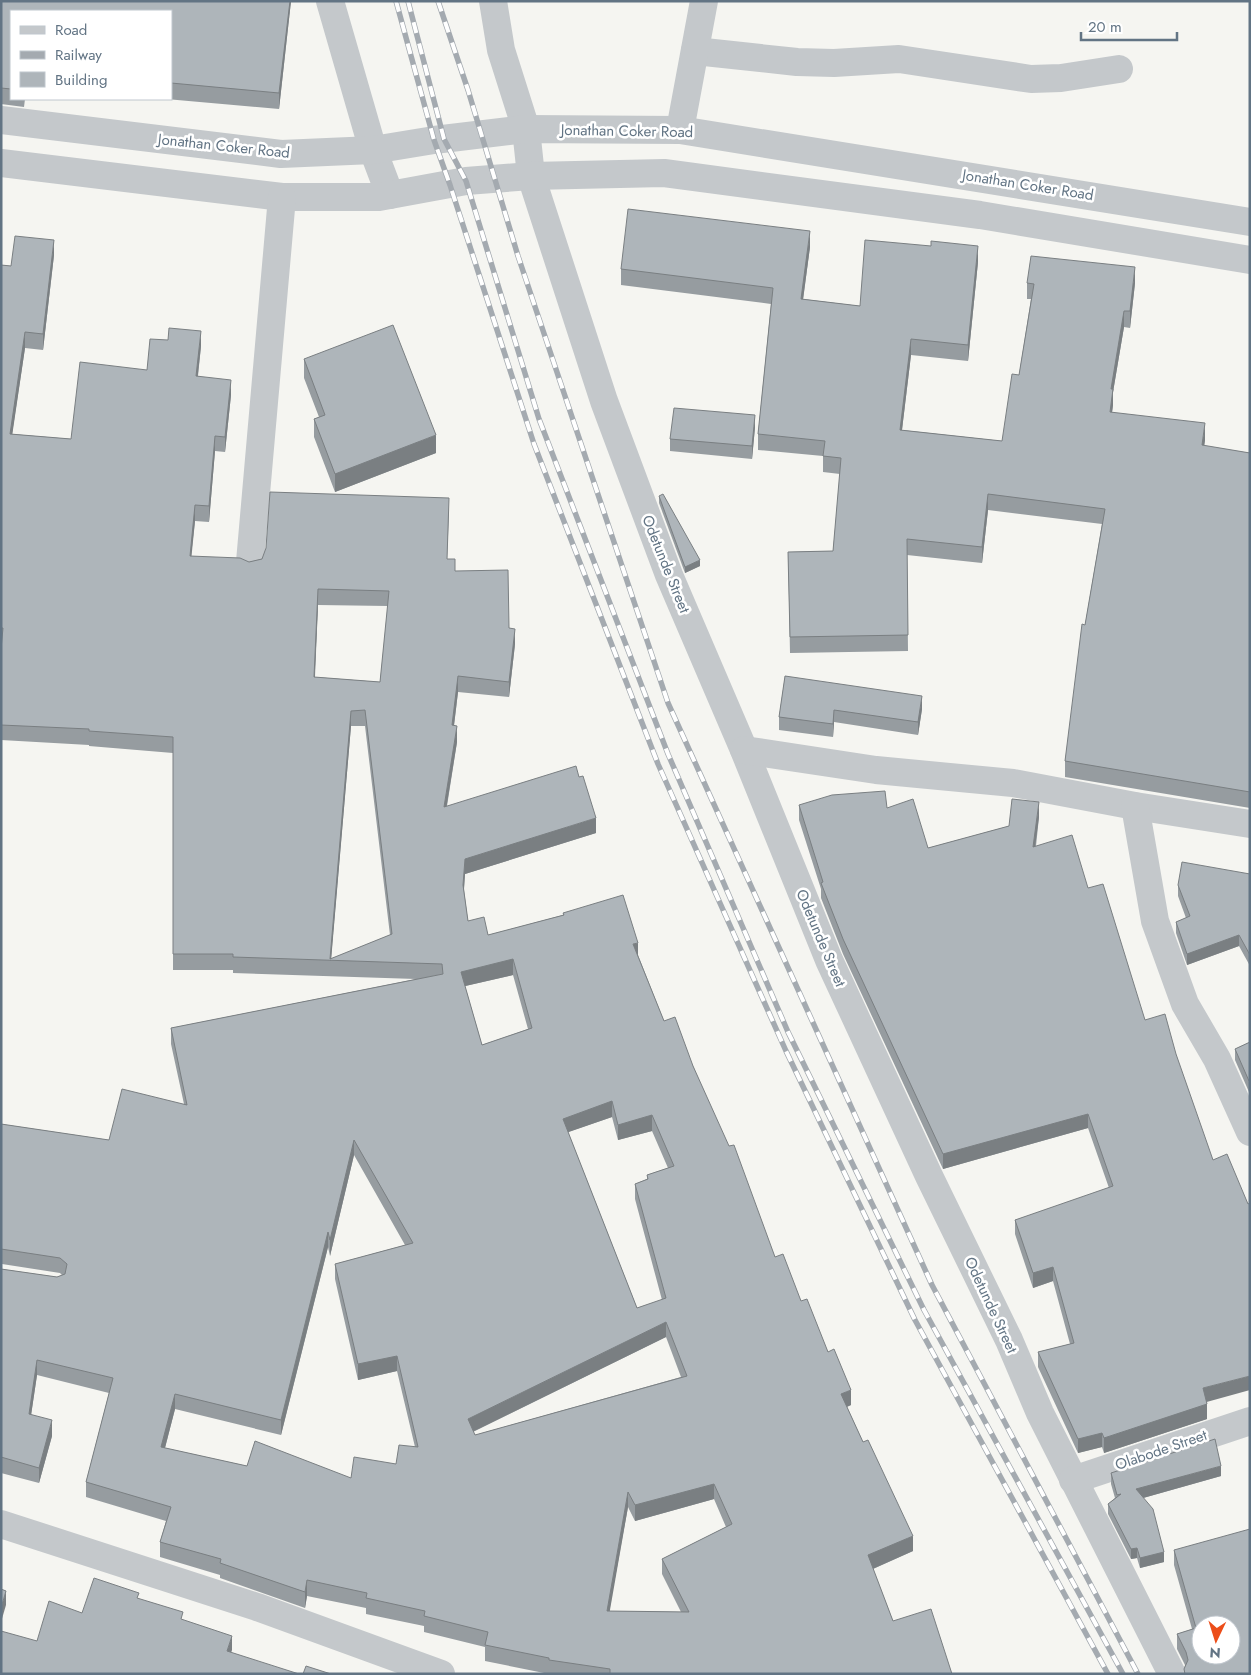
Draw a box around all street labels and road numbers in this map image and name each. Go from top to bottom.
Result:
street label: Jonathan Coker Road [559,119,693,143]
street label: Jonathan Coker Road [155,128,291,164]
street label: Jonathan Coker Road [959,163,1095,206]
street label: Odetunde Street [636,512,696,617]
street label: Odetunde Street [791,886,852,991]
street label: Odetunde Street [959,1253,1023,1357]
street label: Olabode Street [1112,1424,1210,1476]

